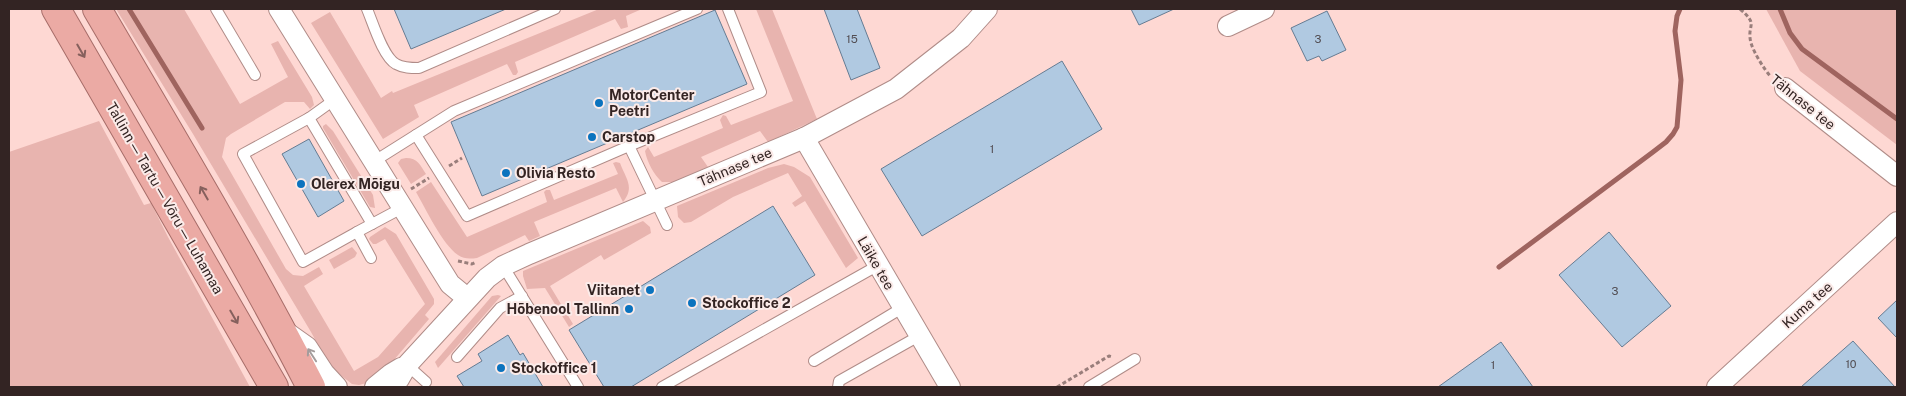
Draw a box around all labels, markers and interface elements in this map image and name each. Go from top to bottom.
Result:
house number: 15 [846,33,858,45]
house number: 3 [1315,33,1322,45]
one-way arrow [76,43,86,58]
street label: Tähnase tee [1767,71,1839,133]
place label: MotorCenter Peetri [609,87,695,119]
marker: MotorCenter Peetri [593,97,605,109]
street label: Tallinn — Tartu — Võru — Luhamaa [103,99,227,297]
place label: Carstop [602,129,655,145]
marker: Carstop [586,131,598,143]
house number: 1 [990,143,994,155]
street label: Tähnase tee [696,144,774,190]
place label: Olivia Resto [516,165,595,181]
marker: Olivia Resto [500,167,512,179]
place label: Olerex Mõigu [311,176,400,192]
marker: Olerex Mõigu [295,178,307,190]
one-way arrow [199,187,209,201]
street label: Läike tee [854,233,898,293]
street label: Kuma tee [1779,278,1835,332]
place label: Viitanet [587,282,640,298]
marker: Viitanet [644,284,656,296]
house number: 3 [1612,285,1619,297]
place label: Stockoffice 2 [702,295,791,311]
marker: Stockoffice 2 [686,297,698,309]
place label: Hõbenool Tallinn [507,301,619,317]
marker: Hõbenool Tallinn [623,303,635,315]
one-way arrow [229,309,239,323]
one-way arrow [307,348,317,362]
house number: 10 [1845,358,1857,370]
house number: 1 [1491,359,1495,371]
place label: Stockoffice 1 [511,360,597,376]
marker: Stockoffice 1 [495,362,507,374]

